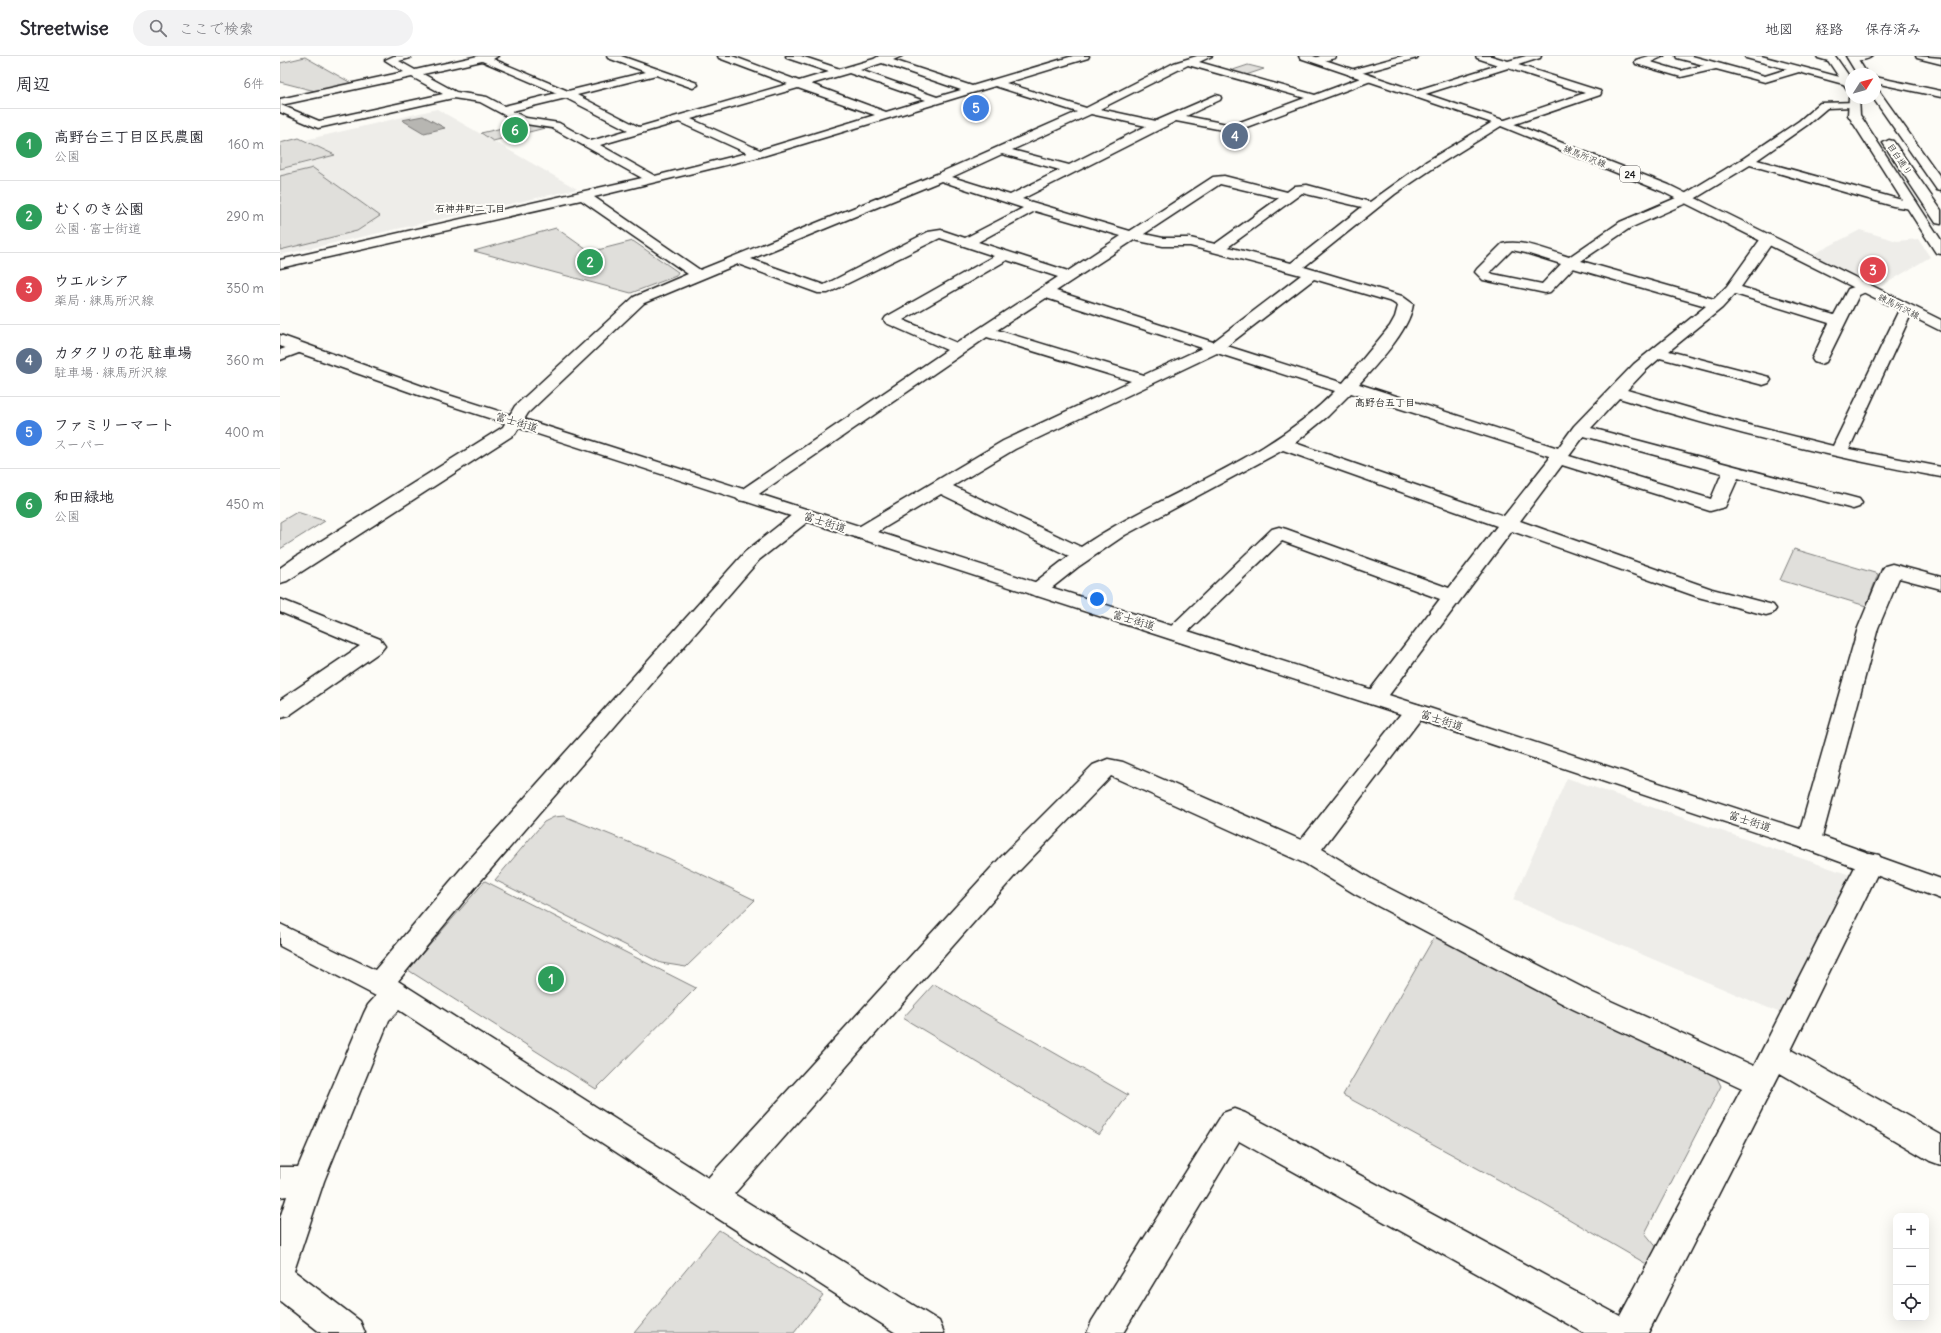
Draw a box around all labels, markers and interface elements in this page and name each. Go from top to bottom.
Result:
search box [133,10,413,46]
text: Streetwise [20,16,109,40]
icon: search [147,17,169,39]
text: ここで検索 [179,19,254,38]
text: 地図 [1765,20,1793,38]
text: 経路 [1815,20,1843,38]
text: 保存済み [1865,20,1921,38]
north arrow [1845,68,1881,104]
text: 周辺 [16,73,50,95]
text: 6件 [243,75,264,92]
pin: 5 [963,93,989,123]
pin: 6 [502,115,528,145]
pin: 4 [1222,121,1248,151]
text: 高野台三丁目区民農園 [54,127,204,146]
text: 1 [26,136,32,153]
text: 160 m [228,136,264,153]
street label: 目白通り [1885,141,1915,177]
street label: 練馬所沢線 [1562,142,1608,170]
text: 公園 [54,148,80,165]
road number: 24 [1620,166,1640,182]
text: むくのき公園 [54,199,144,218]
district label: 石神井町二丁目 [435,202,505,215]
text: 2 [25,208,33,225]
text: 290 m [226,208,264,225]
text: 公園 · 富士街道 [54,220,141,237]
pin: 2 [577,247,603,277]
pin: 3 [1860,255,1886,285]
text: ウエルシア [54,271,129,290]
text: 3 [25,280,33,297]
text: 350 m [226,280,264,297]
street label: 練馬所沢線 [1876,291,1922,321]
text: 薬局 · 練馬所沢線 [54,292,154,309]
text: カタクリの花 駐車場 [54,343,192,362]
text: 4 [25,352,33,369]
text: 360 m [226,352,264,369]
text: 駐車場 · 練馬所沢線 [54,364,167,381]
district label: 高野台五丁目 [1355,396,1415,409]
street label: 富士街道 [494,409,540,435]
text: ファミリーマート [54,415,175,434]
text: 5 [25,424,33,441]
text: 400 m [225,424,264,441]
text: スーパー [54,436,105,453]
text: 和田緑地 [54,487,114,506]
text: 6 [25,496,33,513]
text: 450 m [226,496,264,513]
text: 公園 [54,508,80,525]
street label: 富士街道 [802,509,848,535]
your location [1087,589,1107,609]
street label: 富士街道 [1111,607,1157,633]
street label: 富士街道 [1419,707,1465,733]
street label: 富士街道 [1727,808,1773,834]
pin: 1 [538,964,564,994]
map controls [1893,1213,1929,1321]
button: + [1893,1213,1929,1249]
button: − [1893,1249,1929,1285]
button: locate [1893,1285,1929,1321]

